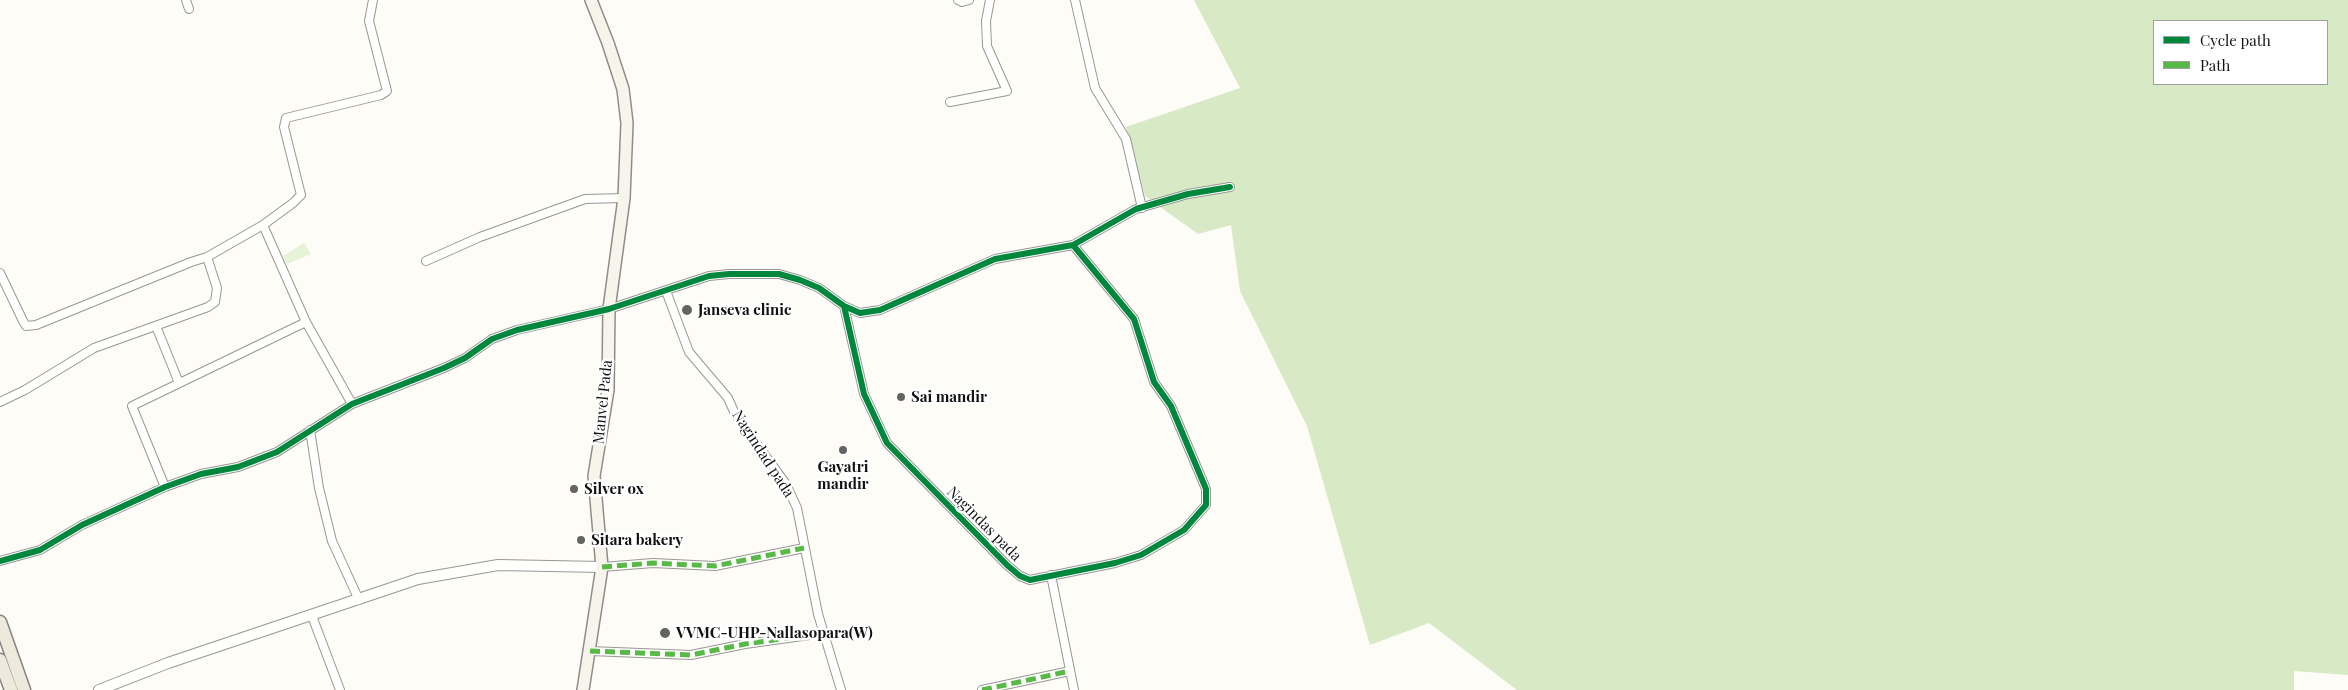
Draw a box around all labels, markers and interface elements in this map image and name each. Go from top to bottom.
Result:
legend [2153,20,2328,85]
text: Cycle path [2200,30,2271,50]
text: Path [2200,55,2230,75]
place label: Janseva clinic [698,301,791,319]
marker: Janseva clinic [680,303,694,317]
street label: Manvel Pada [590,359,616,445]
place label: Sai mandir [911,388,987,406]
marker: Sai mandir [895,391,907,403]
street label: Nagindad pada [728,407,798,501]
marker: Gayatri mandir [837,444,849,456]
place label: Gayatri mandir [817,458,869,493]
place label: Silver ox [584,480,644,498]
marker: Silver ox [568,483,580,495]
street label: Nagindas pada [943,483,1025,565]
place label: Sitara bakery [591,531,683,549]
marker: Sitara bakery [575,534,587,546]
place label: VVMC-UHP-Nallasopara(W) [676,624,873,642]
marker: VVMC-UHP-Nallasopara(W) [658,626,672,640]

